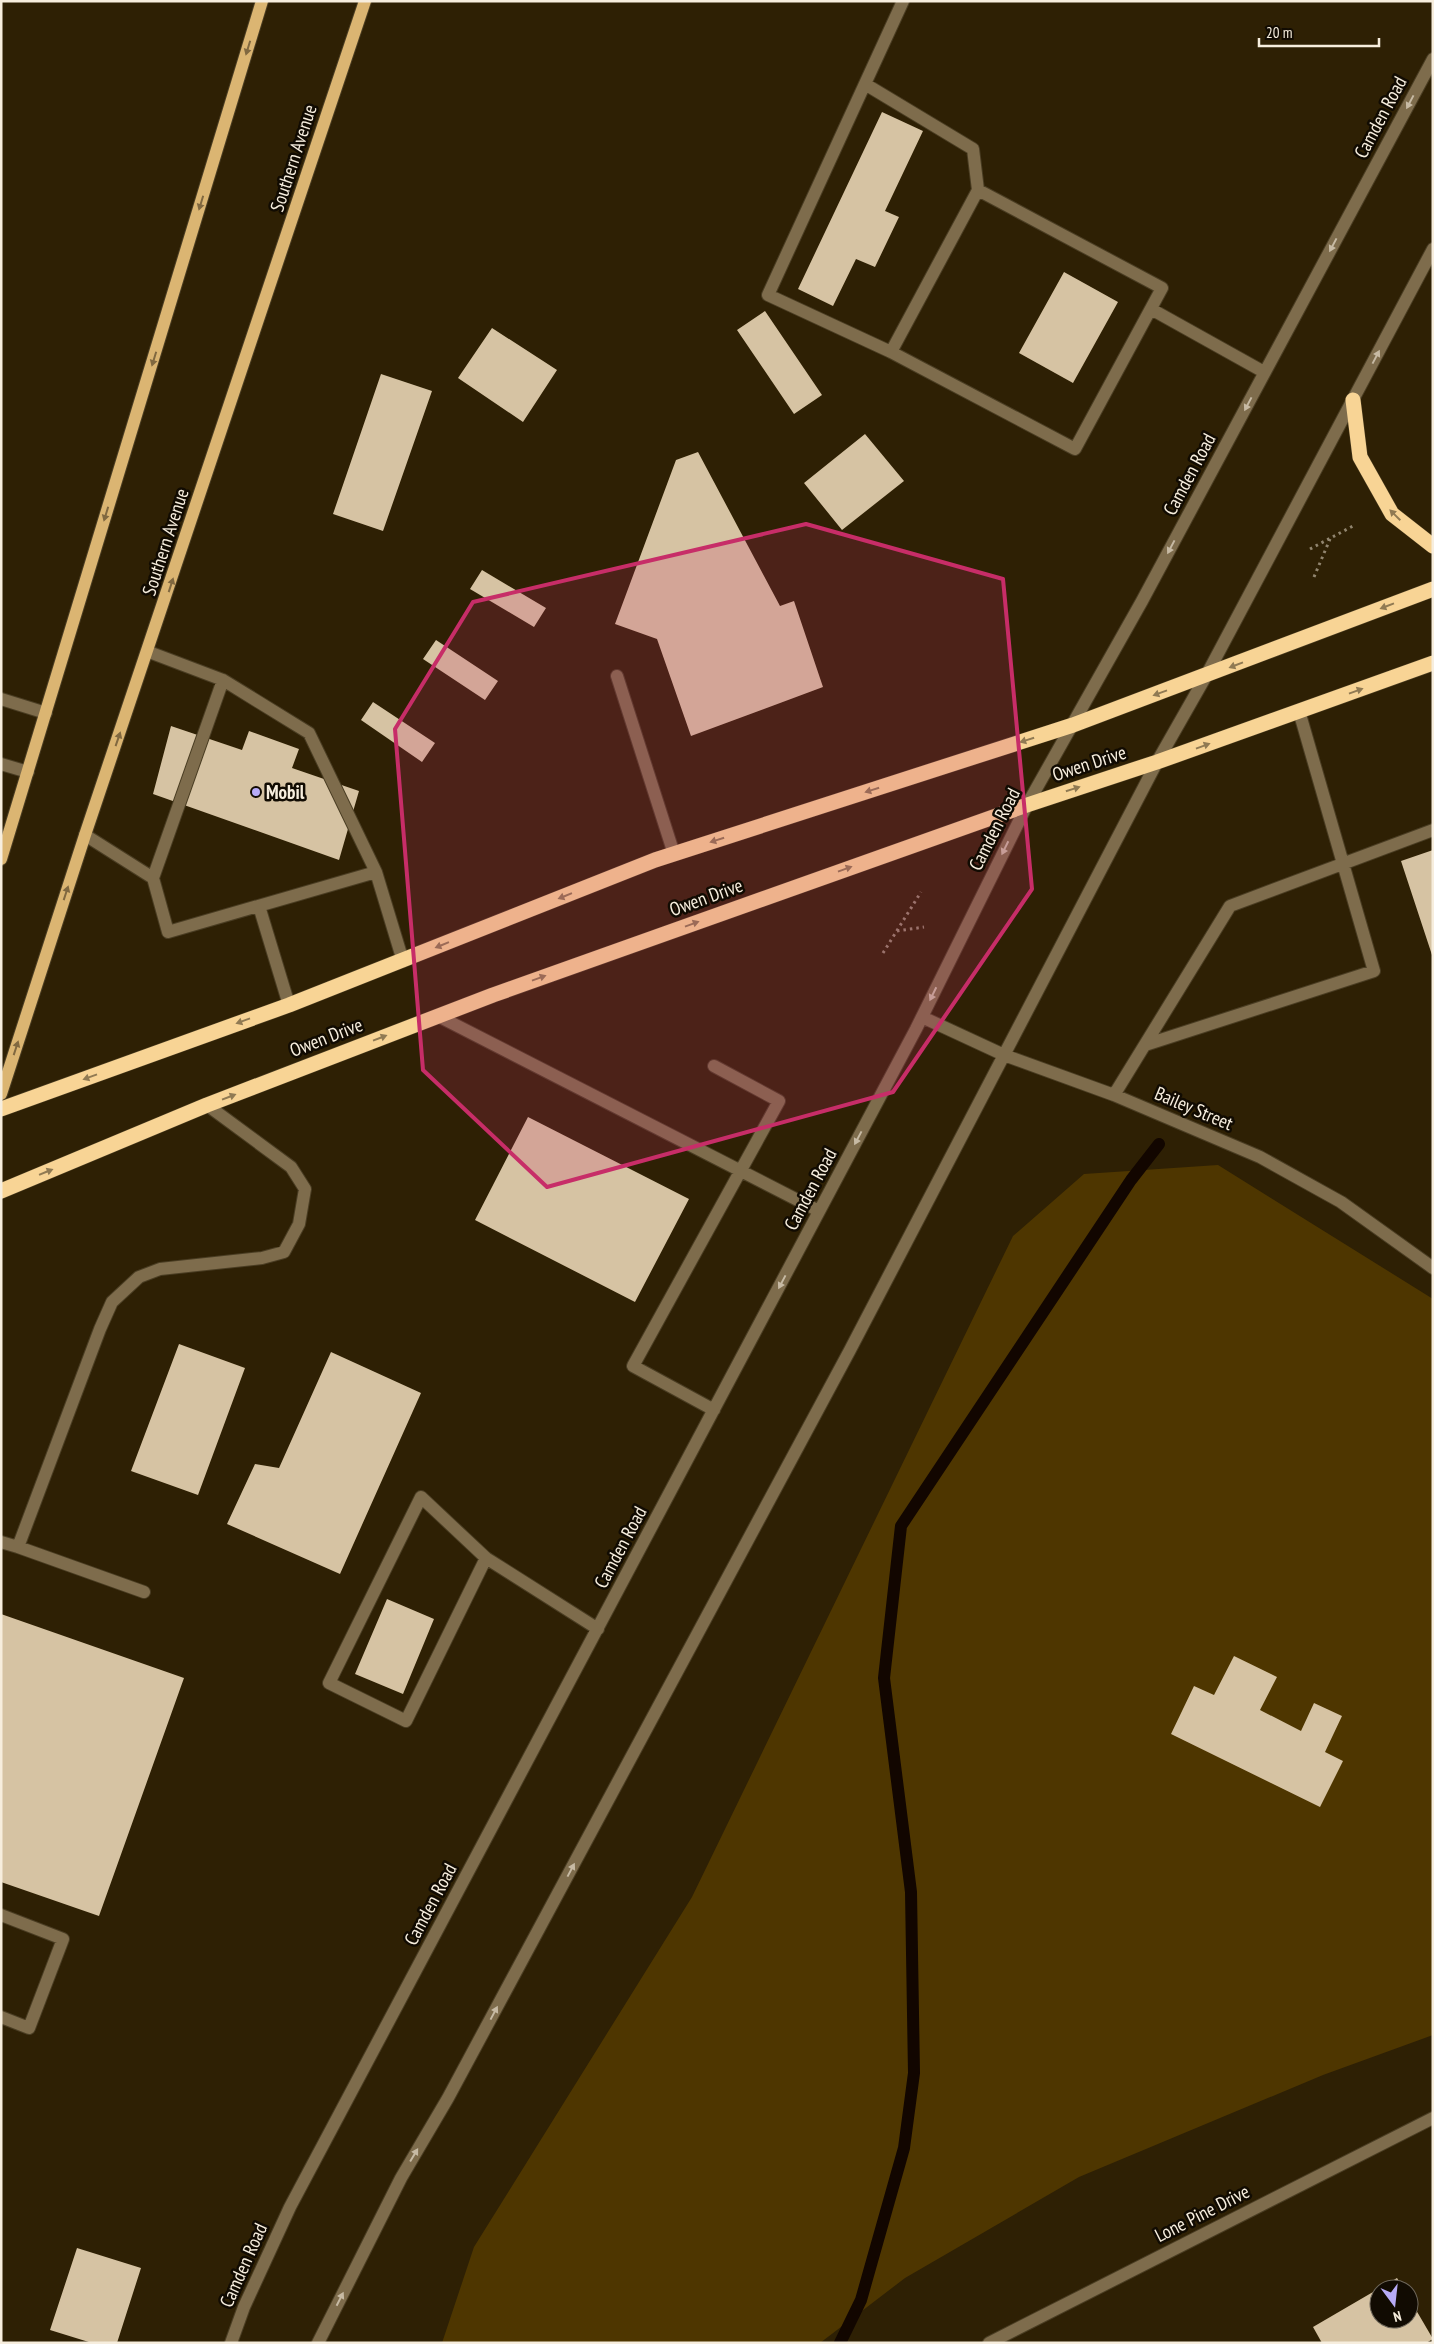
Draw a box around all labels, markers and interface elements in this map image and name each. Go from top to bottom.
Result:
scale bar [1259,15,1379,47]
text: 20 m [1266,23,1292,42]
one-way arrow [244,41,252,56]
street label: Camden Road [1348,72,1412,162]
one-way arrow [1406,95,1414,109]
street label: Southern Avenue [264,101,322,215]
one-way arrow [196,196,204,211]
one-way arrow [1329,238,1337,252]
one-way arrow [1371,350,1380,364]
one-way arrow [149,351,157,366]
one-way arrow [1244,396,1252,411]
street label: Camden Road [1157,429,1221,519]
street label: Southern Avenue [136,485,194,599]
one-way arrow [102,507,110,522]
one-way arrow [1389,509,1401,521]
one-way arrow [1167,540,1175,554]
one-way arrow [167,578,175,593]
one-way arrow [1380,603,1394,611]
one-way arrow [1228,662,1243,669]
one-way arrow [1348,686,1363,694]
one-way arrow [1152,689,1167,697]
one-way arrow [115,732,123,747]
one-way arrow [1019,737,1034,744]
street label: Owen Drive [1049,740,1129,786]
one-way arrow [1195,742,1210,749]
place label: Mobil [266,780,305,804]
street label: Camden Road [963,784,1025,874]
one-way arrow [1066,785,1081,793]
marker: Mobil [250,786,262,798]
one-way arrow [864,786,879,794]
one-way arrow [710,837,725,844]
one-way arrow [1001,841,1009,855]
one-way arrow [838,865,853,873]
street label: Owen Drive [666,873,746,921]
one-way arrow [63,886,71,901]
one-way arrow [557,892,572,900]
one-way arrow [685,920,700,928]
one-way arrow [435,942,450,949]
one-way arrow [532,974,547,982]
one-way arrow [929,987,937,1001]
street label: Owen Drive [286,1012,366,1062]
one-way arrow [236,1018,251,1025]
one-way arrow [373,1034,388,1042]
one-way arrow [13,1040,21,1055]
one-way arrow [83,1074,98,1081]
street label: Bailey Street [1151,1081,1237,1135]
one-way arrow [222,1092,236,1100]
one-way arrow [854,1131,862,1145]
street label: Camden Road [778,1144,842,1234]
one-way arrow [39,1168,54,1176]
one-way arrow [778,1274,786,1289]
street label: Camden Road [588,1502,652,1592]
street label: Camden Road [398,1859,462,1949]
one-way arrow [567,1863,575,1878]
one-way arrow [490,2006,498,2021]
one-way arrow [410,2149,419,2162]
street label: Lone Pine Drive [1151,2179,1253,2247]
street label: Camden Road [214,2219,272,2311]
north arrow [1369,2279,1419,2329]
one-way arrow [336,2292,344,2306]
text: N [1391,2307,1403,2326]

